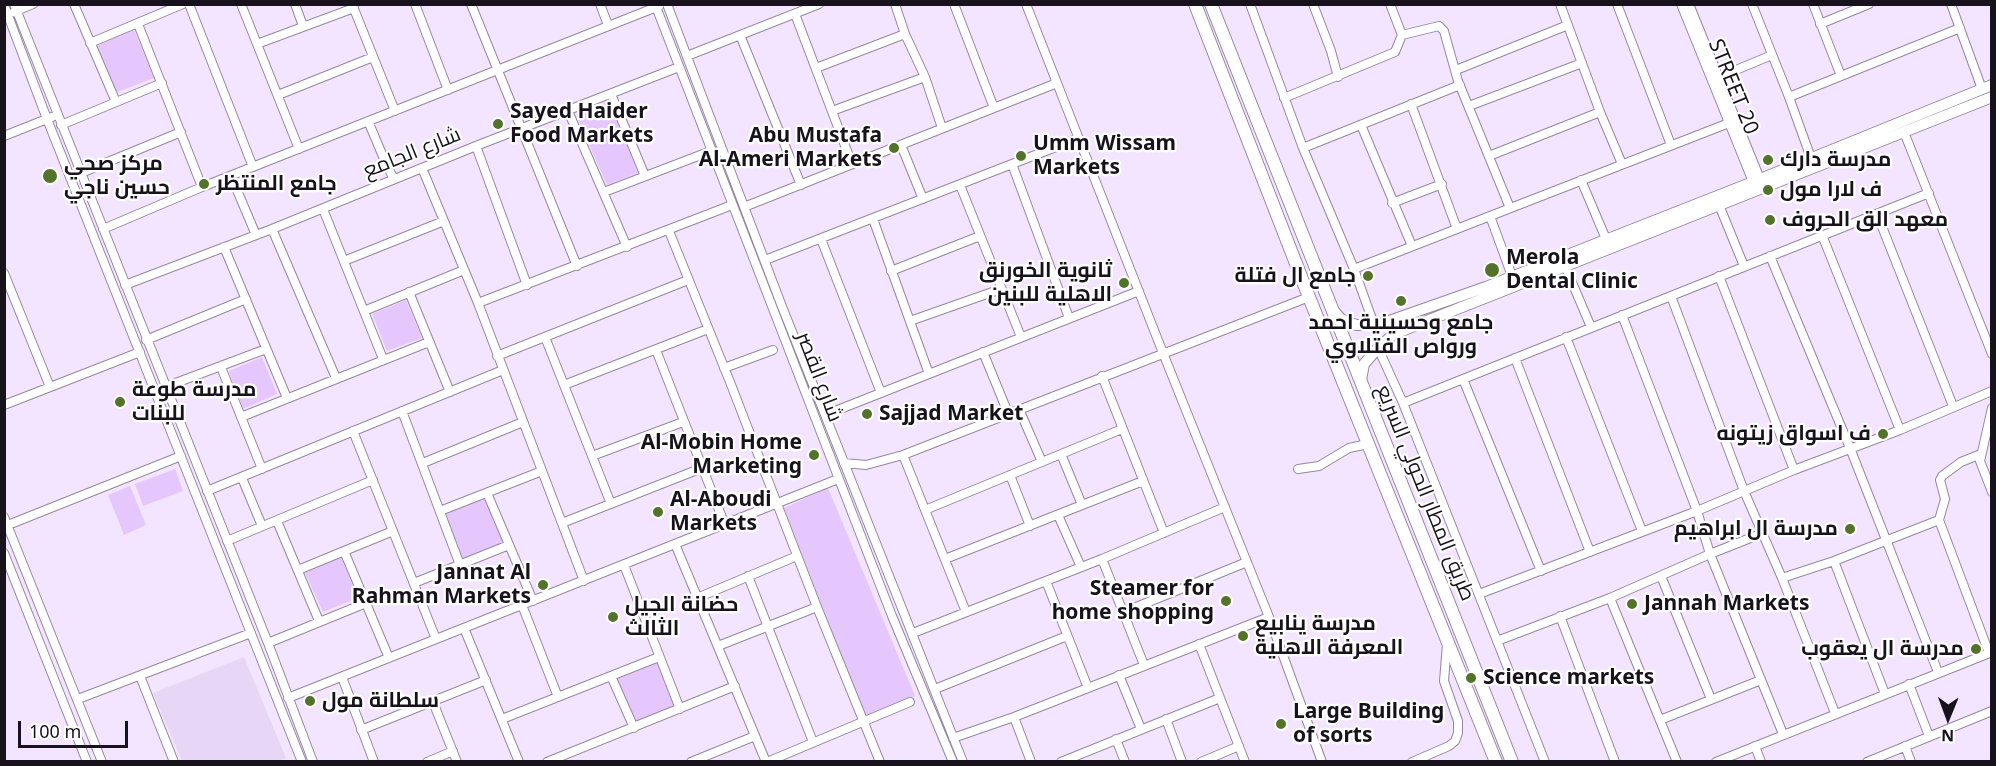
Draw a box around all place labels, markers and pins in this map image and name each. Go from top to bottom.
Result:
place label: Sayed Haider Food Markets [510,99,653,149]
marker: Sayed Haider Food Markets [491,117,505,131]
place label: Abu Mustafa Al-Ameri Markets [699,123,882,173]
place label: Umm Wissam Markets [1033,131,1176,181]
marker: Abu Mustafa Al-Ameri Markets [887,141,901,155]
place label: مدرسة دارك [1780,147,1891,173]
marker: Umm Wissam Markets [1014,149,1028,163]
place label: مركز صحي حسين ناجي [64,151,170,201]
marker: مدرسة دارك [1761,153,1775,167]
marker: مركز صحي حسين ناجي [41,167,59,185]
place label: جامع المنتظر [216,171,337,197]
marker: جامع المنتظر [197,177,211,191]
place label: ف لارا مول [1780,177,1882,203]
marker: ف لارا مول [1761,183,1775,197]
place label: معهد الق الحروف [1782,207,1948,233]
marker: معهد الق الحروف [1763,213,1777,227]
place label: Merola Dental Clinic [1506,245,1638,295]
place label: ثانوية الخورنق الاهلية للبنين [979,258,1112,308]
marker: Merola Dental Clinic [1483,261,1501,279]
place label: جامع ال فتلة [1234,263,1356,289]
marker: جامع ال فتلة [1361,269,1375,283]
marker: ثانوية الخورنق الاهلية للبنين [1117,276,1131,290]
marker: جامع وحسينية احمد ورواص الفتلاوي [1394,294,1408,308]
place label: جامع وحسينية احمد ورواص الفتلاوي [1309,310,1493,360]
place label: مدرسة طوعة للبنات [132,377,256,427]
marker: مدرسة طوعة للبنات [113,395,127,409]
place label: Sajjad Market [879,401,1023,427]
marker: Sajjad Market [860,407,874,421]
place label: ف اسواق زيتونه [1717,421,1871,447]
marker: ف اسواق زيتونه [1876,427,1890,441]
place label: Al-Mobin Home Marketing [641,430,802,480]
marker: Al-Mobin Home Marketing [807,448,821,462]
place label: Al-Aboudi Markets [670,487,772,537]
marker: Al-Aboudi Markets [651,505,665,519]
place label: مدرسة ال ابراهيم [1674,516,1838,542]
marker: مدرسة ال ابراهيم [1843,522,1857,536]
place label: Jannat Al Rahman Markets [352,560,531,610]
place label: Steamer for home shopping [1052,576,1214,626]
marker: Jannat Al Rahman Markets [536,578,550,592]
place label: Jannah Markets [1644,591,1810,617]
place label: حضانة الجيل الثالث [625,592,738,642]
marker: Steamer for home shopping [1219,594,1233,608]
marker: Jannah Markets [1625,597,1639,611]
marker: حضانة الجيل الثالث [606,610,620,624]
place label: مدرسة ينابيع المعرفة الاهلية [1255,611,1403,661]
marker: مدرسة ينابيع المعرفة الاهلية [1236,629,1250,643]
place label: مدرسة ال يعقوب [1801,636,1964,662]
marker: مدرسة ال يعقوب [1969,642,1983,656]
place label: Science markets [1483,665,1654,691]
marker: Science markets [1464,671,1478,685]
place label: سلطانة مول [322,688,439,714]
marker: سلطانة مول [303,694,317,708]
place label: Large Building of sorts [1293,699,1444,749]
marker: Large Building of sorts [1274,717,1288,731]

